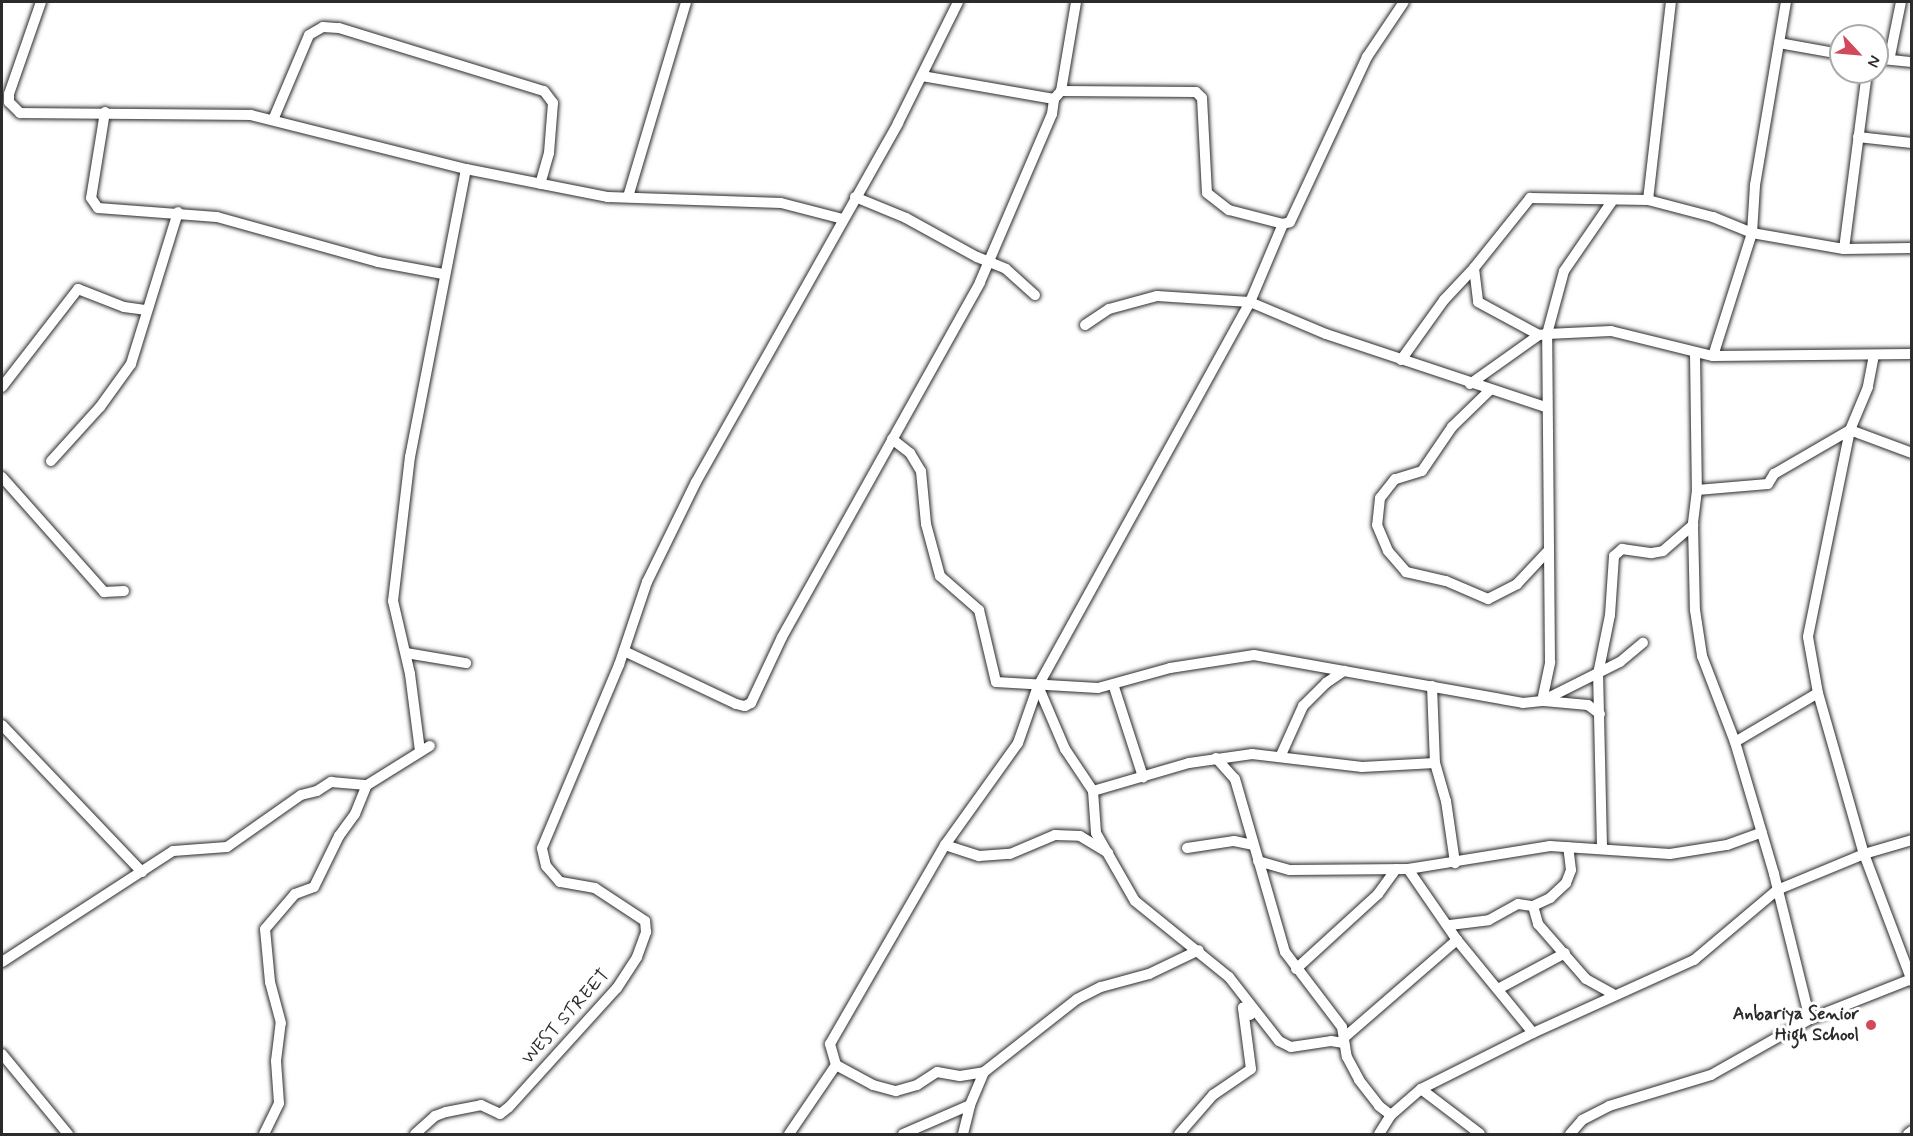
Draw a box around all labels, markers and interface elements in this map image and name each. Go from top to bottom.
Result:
north arrow [1829,24,1889,84]
text: N [1862,52,1886,71]
street label: WEST STREET [518,965,614,1069]
place label: Anbariya Senior High School [1735,1004,1859,1046]
marker: Anbariya Senior High School [1864,1018,1878,1032]

